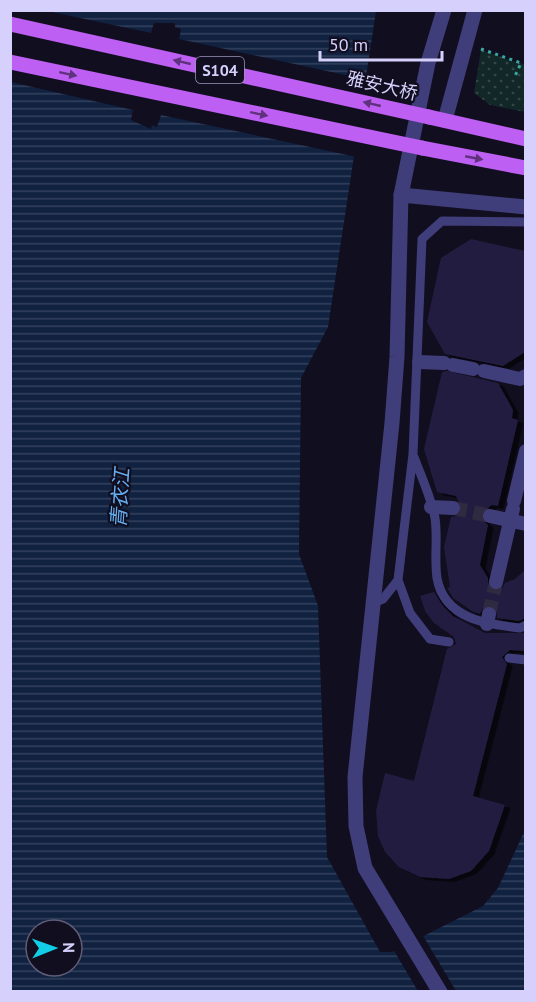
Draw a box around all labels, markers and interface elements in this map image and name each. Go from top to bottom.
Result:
scale bar [320,24,442,62]
text: 50 m [329,33,368,56]
one-way arrow [172,57,191,66]
road number: S104 [196,57,244,83]
street label: 雅安大桥 [344,66,420,105]
one-way arrow [58,70,77,79]
one-way arrow [362,99,381,108]
one-way arrow [249,110,268,119]
one-way arrow [465,154,484,163]
water label: 青衣江 [105,465,135,529]
north arrow [24,918,84,978]
text: N [59,942,79,953]

